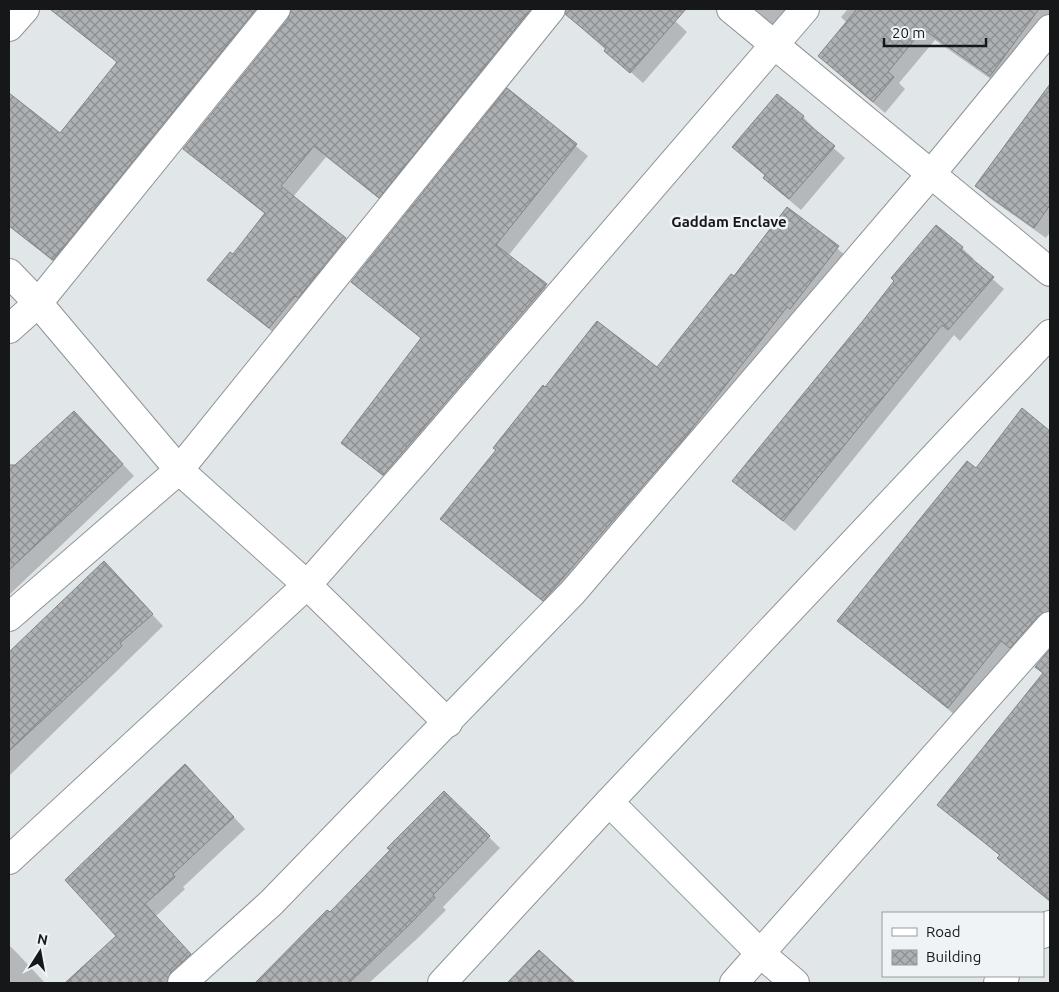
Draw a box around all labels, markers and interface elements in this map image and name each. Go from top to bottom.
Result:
scale bar [884,15,986,47]
text: 20 m [892,24,925,41]
district label: Gaddam Enclave [671,213,787,230]
legend [882,912,1044,977]
text: Road [926,923,961,940]
north arrow [15,927,65,977]
text: N [36,930,49,948]
text: Building [926,948,981,965]

